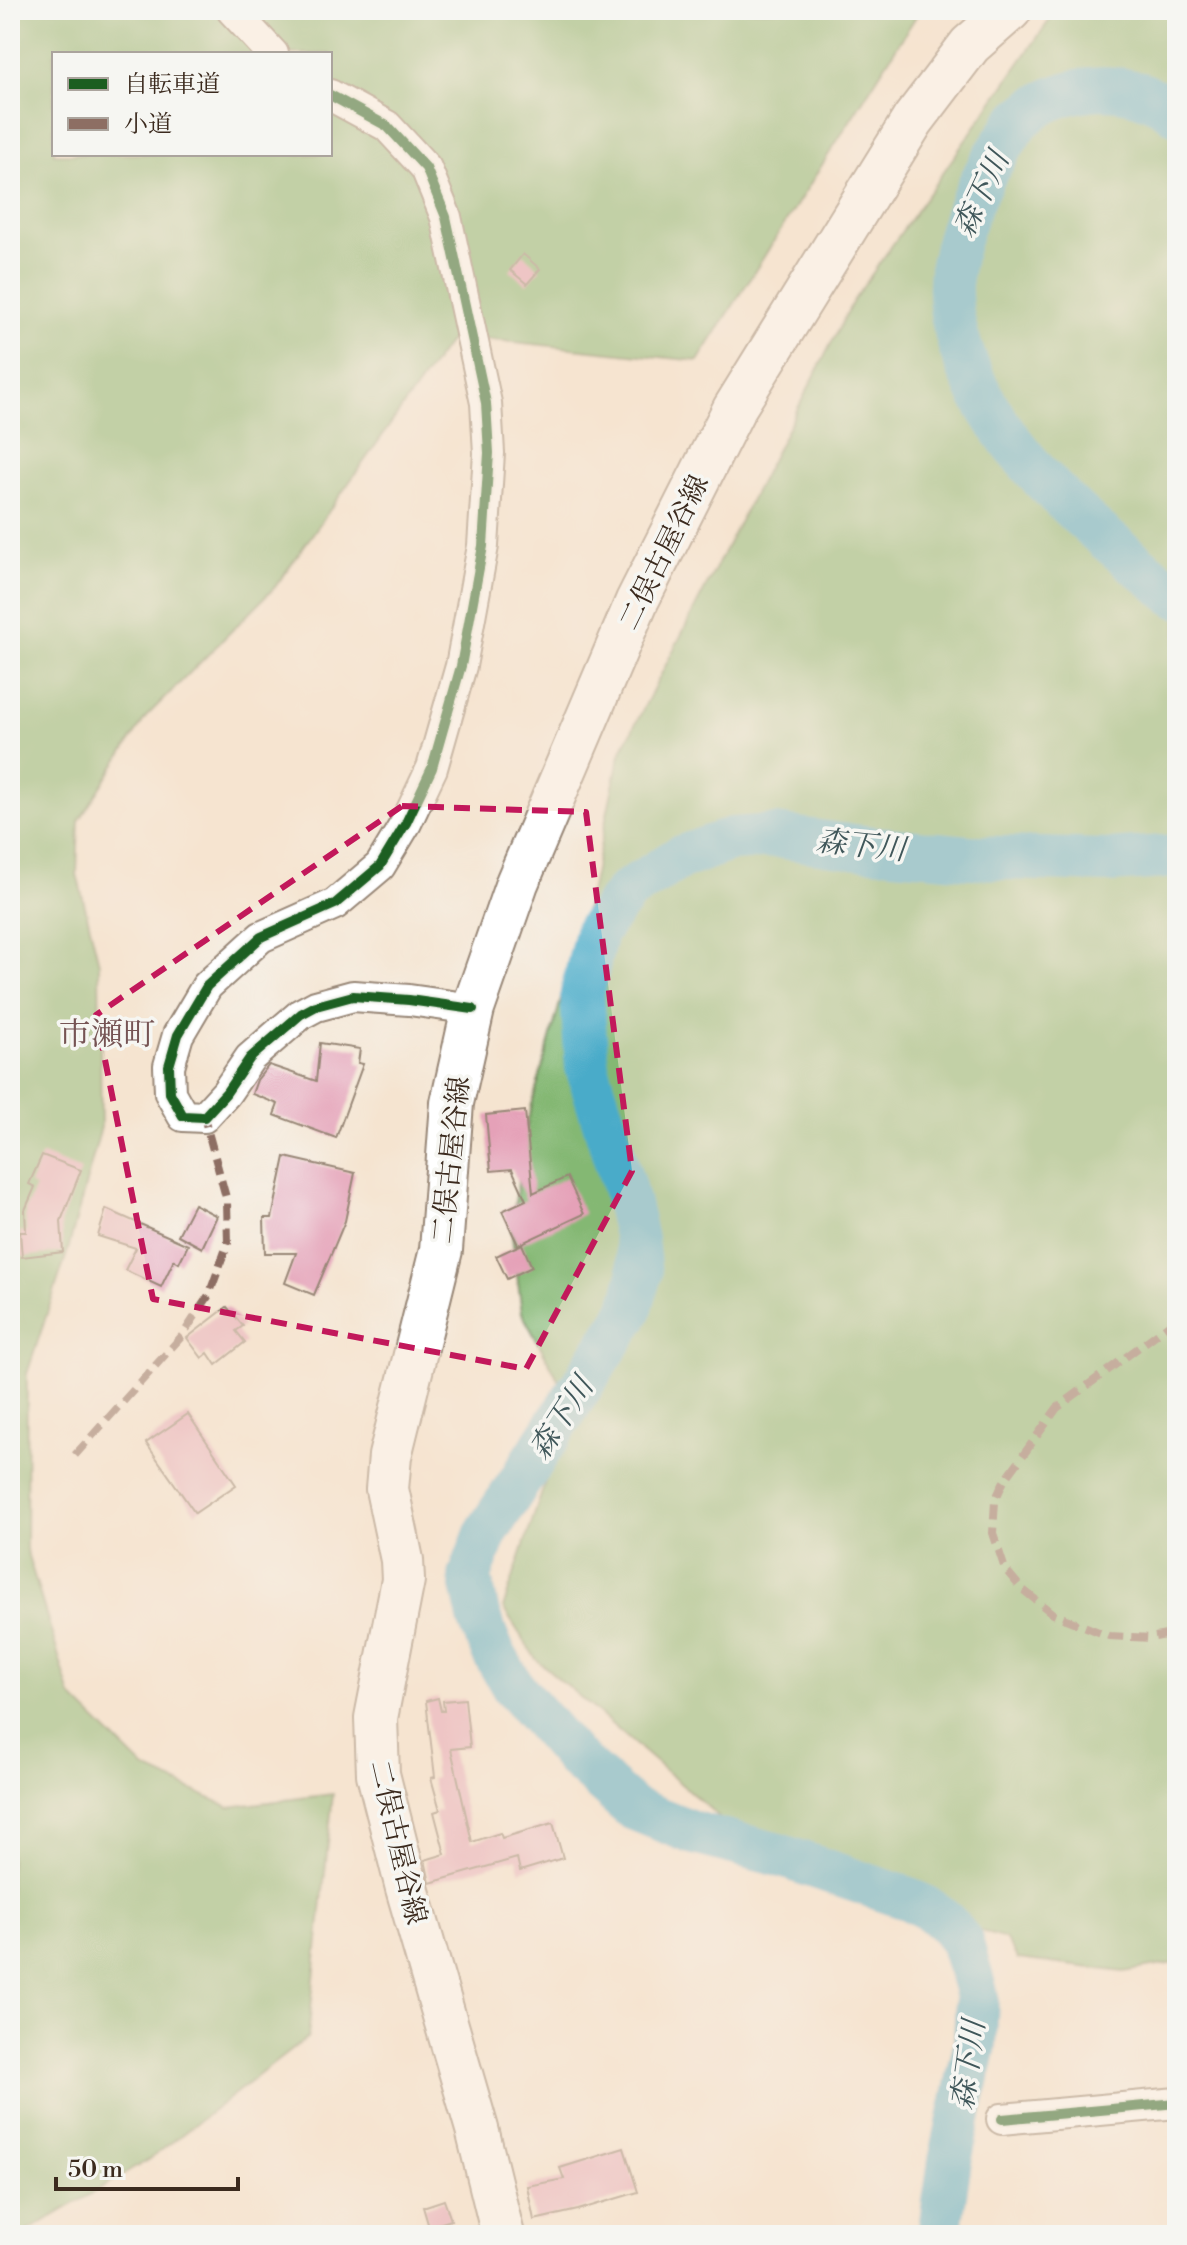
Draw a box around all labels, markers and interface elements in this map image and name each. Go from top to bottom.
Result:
legend [52,52,332,156]
text: 自転車道 [124,70,220,100]
text: 小道 [124,110,172,140]
water label: 森下川 [946,143,1019,243]
street label: 二俣古屋谷線 [612,469,717,636]
water label: 森下川 [814,822,911,870]
district label: 市瀬町 [59,1015,155,1055]
street label: 二俣古屋谷線 [425,1075,478,1246]
water label: 森下川 [521,1368,604,1467]
street label: 二俣古屋谷線 [362,1757,433,1928]
water label: 森下川 [944,2015,994,2112]
scale bar [56,2141,238,2191]
text: 50 m [68,2155,123,2185]

